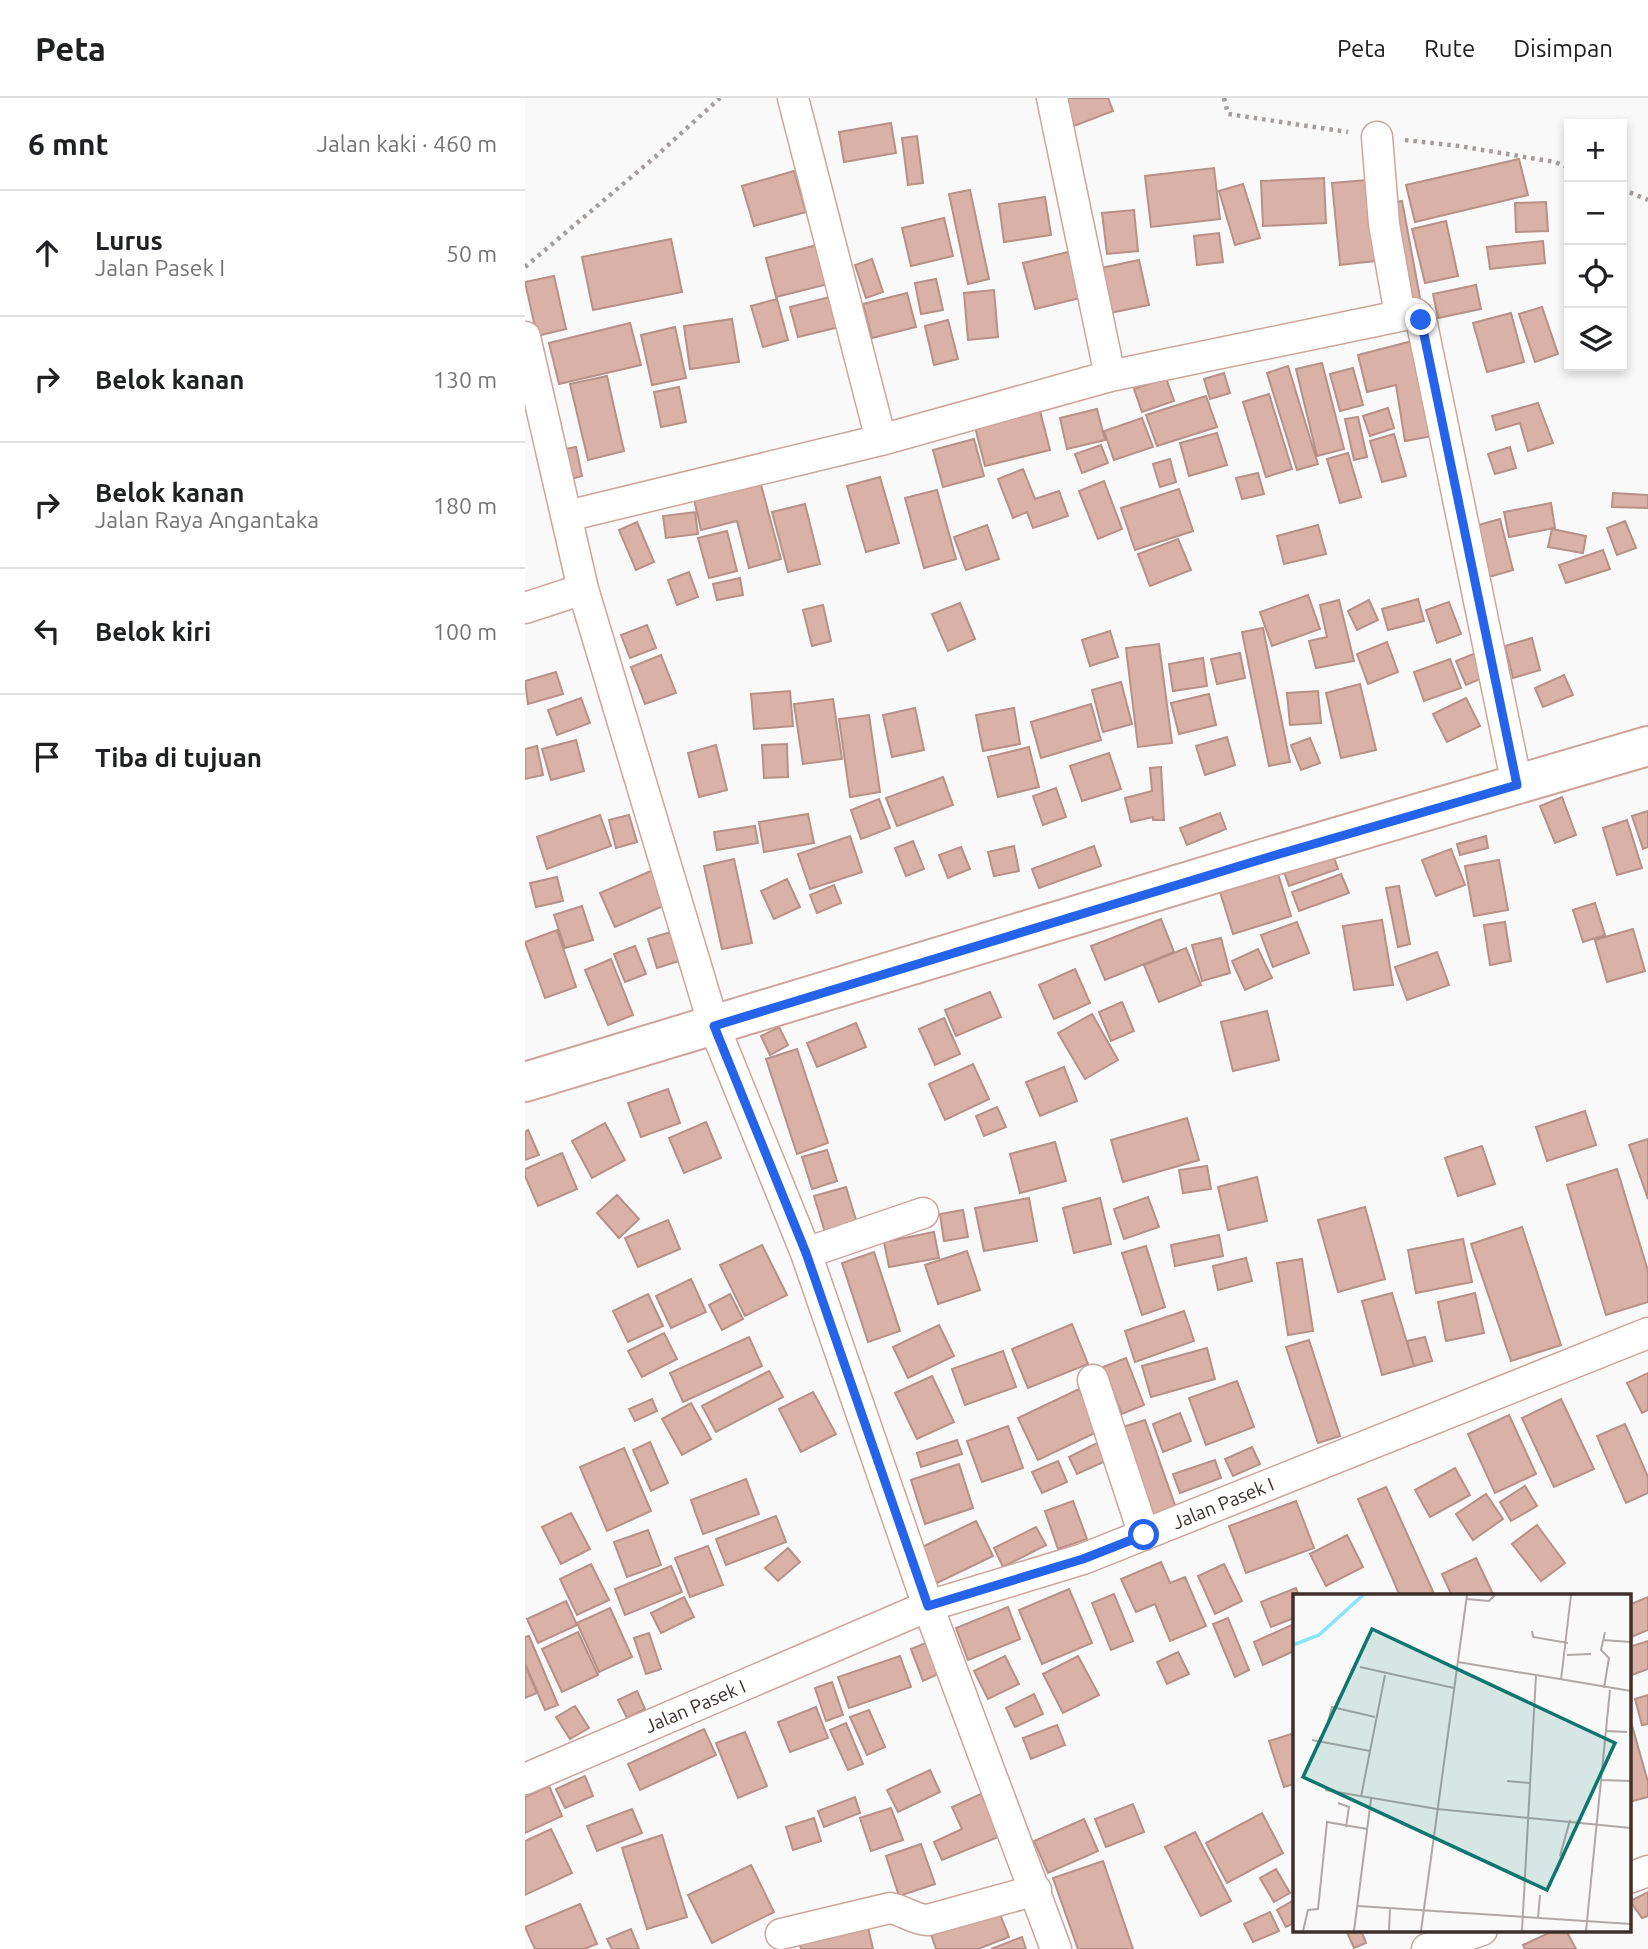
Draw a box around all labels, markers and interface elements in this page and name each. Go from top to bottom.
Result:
text: Peta [35,30,106,67]
text: Peta [1337,35,1386,62]
text: Rute [1424,35,1475,62]
text: Disimpan [1513,35,1613,62]
map controls [1564,119,1627,371]
button: + [1564,119,1627,182]
text: 6 mnt [28,127,108,161]
text: Jalan kaki · 460 m [317,131,497,156]
button: − [1564,182,1627,245]
text: Lurus [95,226,163,255]
icon: ahead [28,234,66,272]
text: 50 m [446,241,497,266]
button: locate [1564,245,1627,308]
text: Jalan Pasek I [95,255,225,280]
route end [1405,304,1436,335]
button: layers [1564,308,1627,371]
icon: right [28,360,66,398]
text: Belok kanan [95,365,245,394]
text: 130 m [433,367,497,392]
text: Belok kanan [95,478,245,507]
icon: right [28,486,66,524]
text: 180 m [433,493,497,518]
text: Jalan Raya Angantaka [95,507,319,532]
icon: left [28,612,66,650]
text: Belok kiri [95,617,211,646]
text: 100 m [433,619,497,644]
icon: arrive [28,738,66,776]
text: Tiba di tujuan [95,743,262,772]
street label: Jalan Pasek I [1169,1473,1277,1533]
route start [1128,1519,1159,1550]
inset map [1293,1594,1631,1932]
street label: Jalan Pasek I [641,1675,749,1737]

